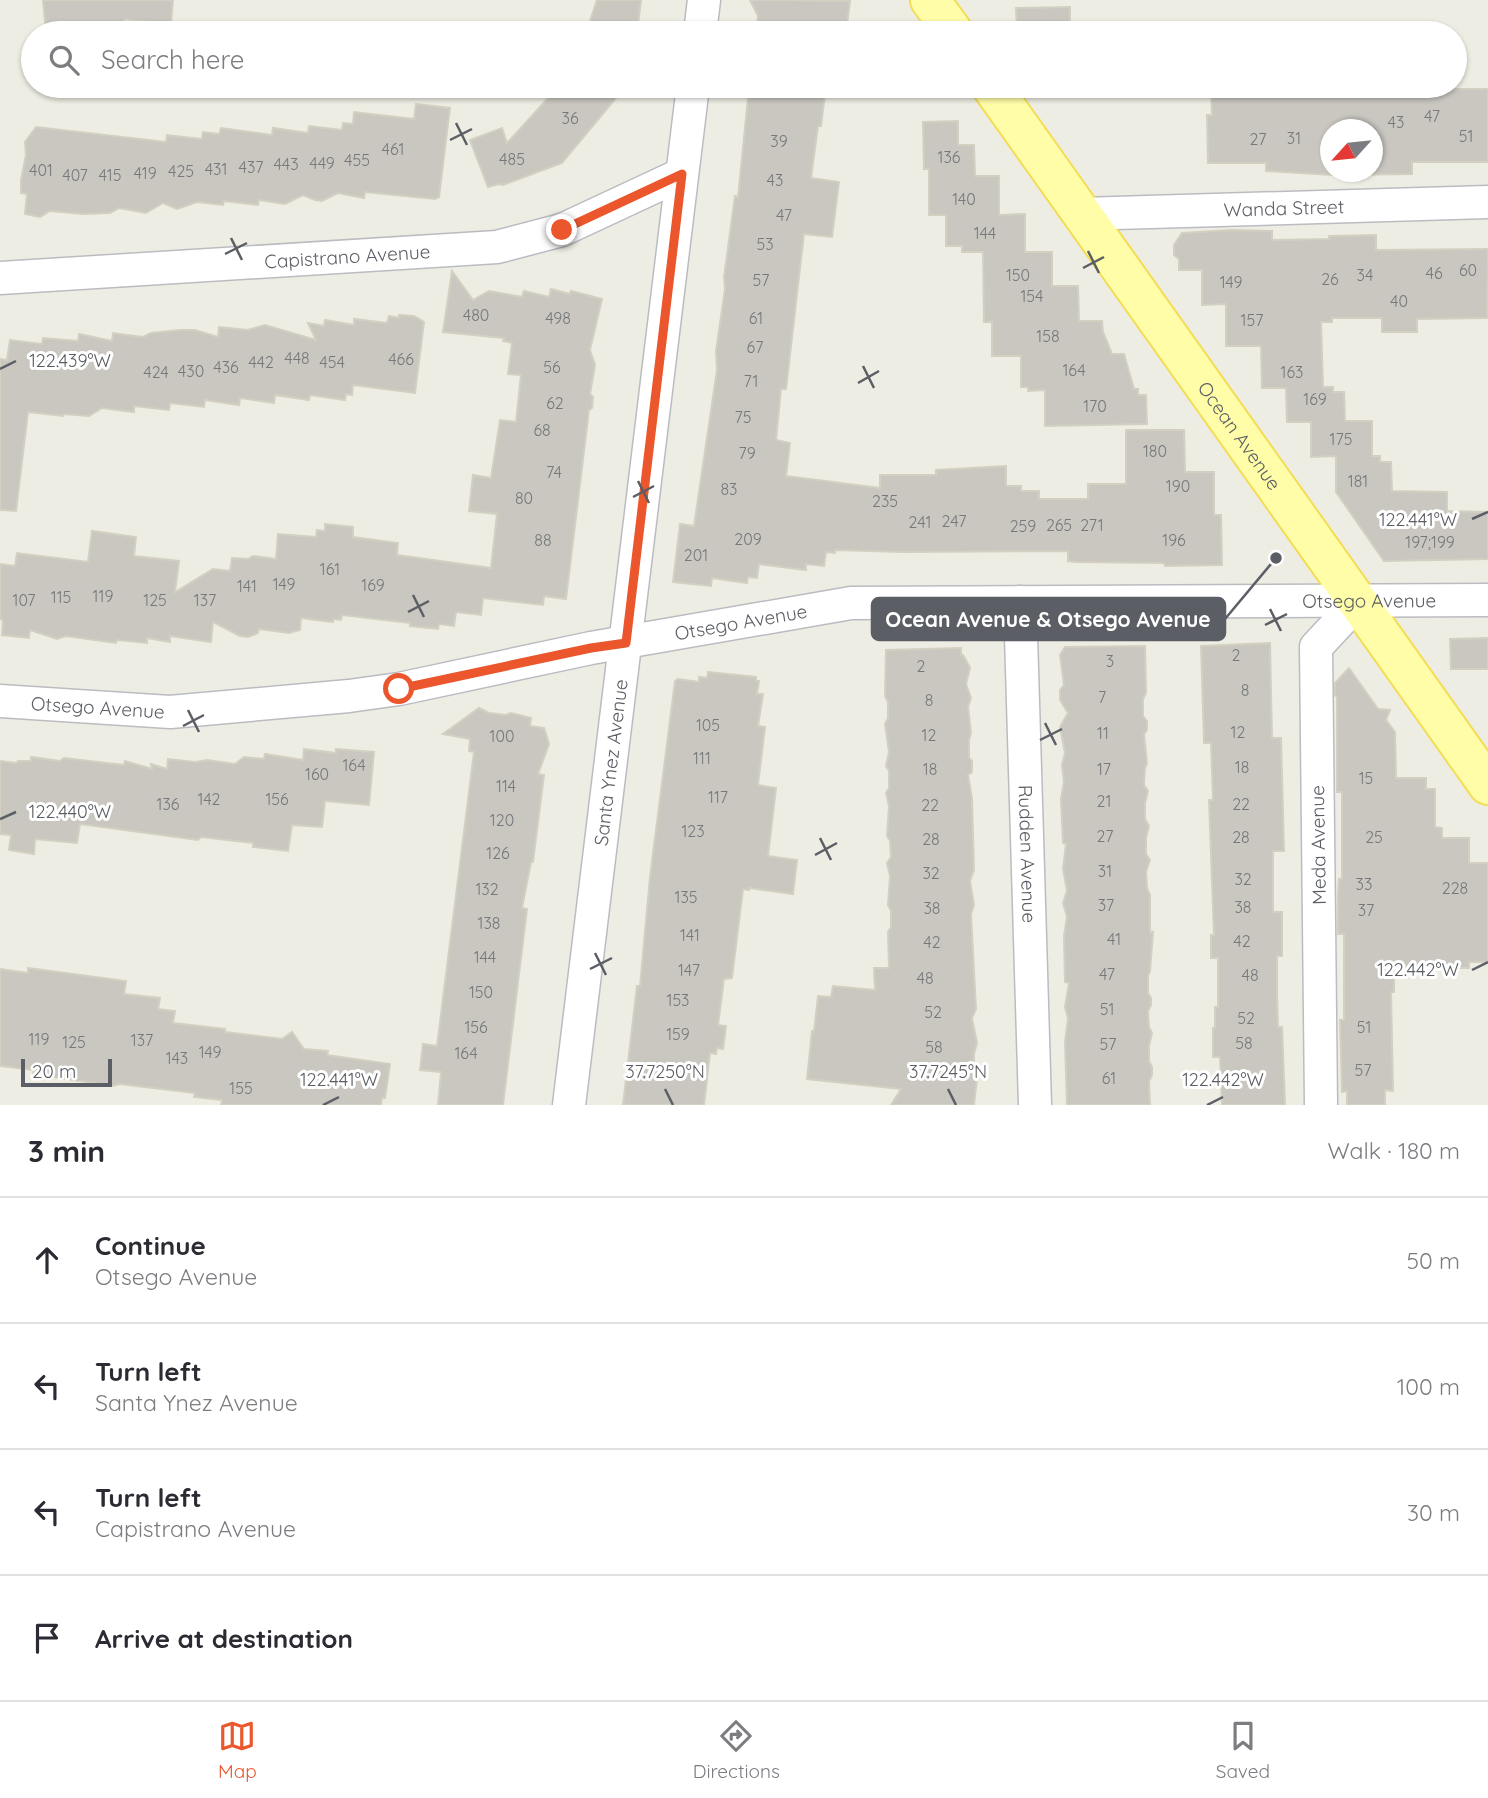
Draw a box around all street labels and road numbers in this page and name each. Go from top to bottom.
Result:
street label: Wanda Street [1223,194,1345,222]
street label: Capistrano Avenue [264,239,431,273]
street label: Ocean Avenue [1193,376,1286,495]
street label: Otsego Avenue [1302,588,1436,613]
street label: Otsego Avenue [673,599,809,645]
street label: Santa Ynez Avenue [589,678,633,847]
street label: Otsego Avenue [30,691,166,724]
street label: Rudden Avenue [1013,784,1042,923]
street label: Meda Avenue [1305,785,1331,905]

